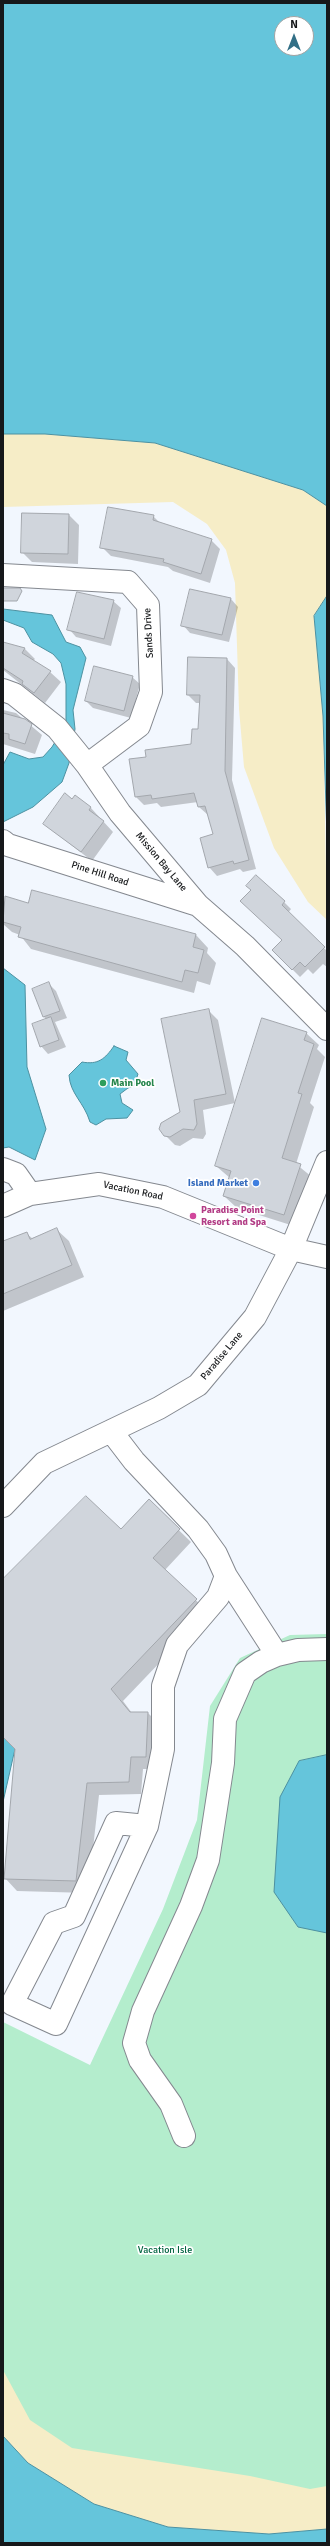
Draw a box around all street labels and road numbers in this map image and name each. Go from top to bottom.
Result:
street label: Sands Drive [142,608,156,658]
street label: Mission Bay Lane [133,830,189,894]
street label: Pine Hill Road [70,859,130,889]
street label: Vacation Road [102,1179,164,1203]
street label: Paradise Lane [198,1329,246,1383]

